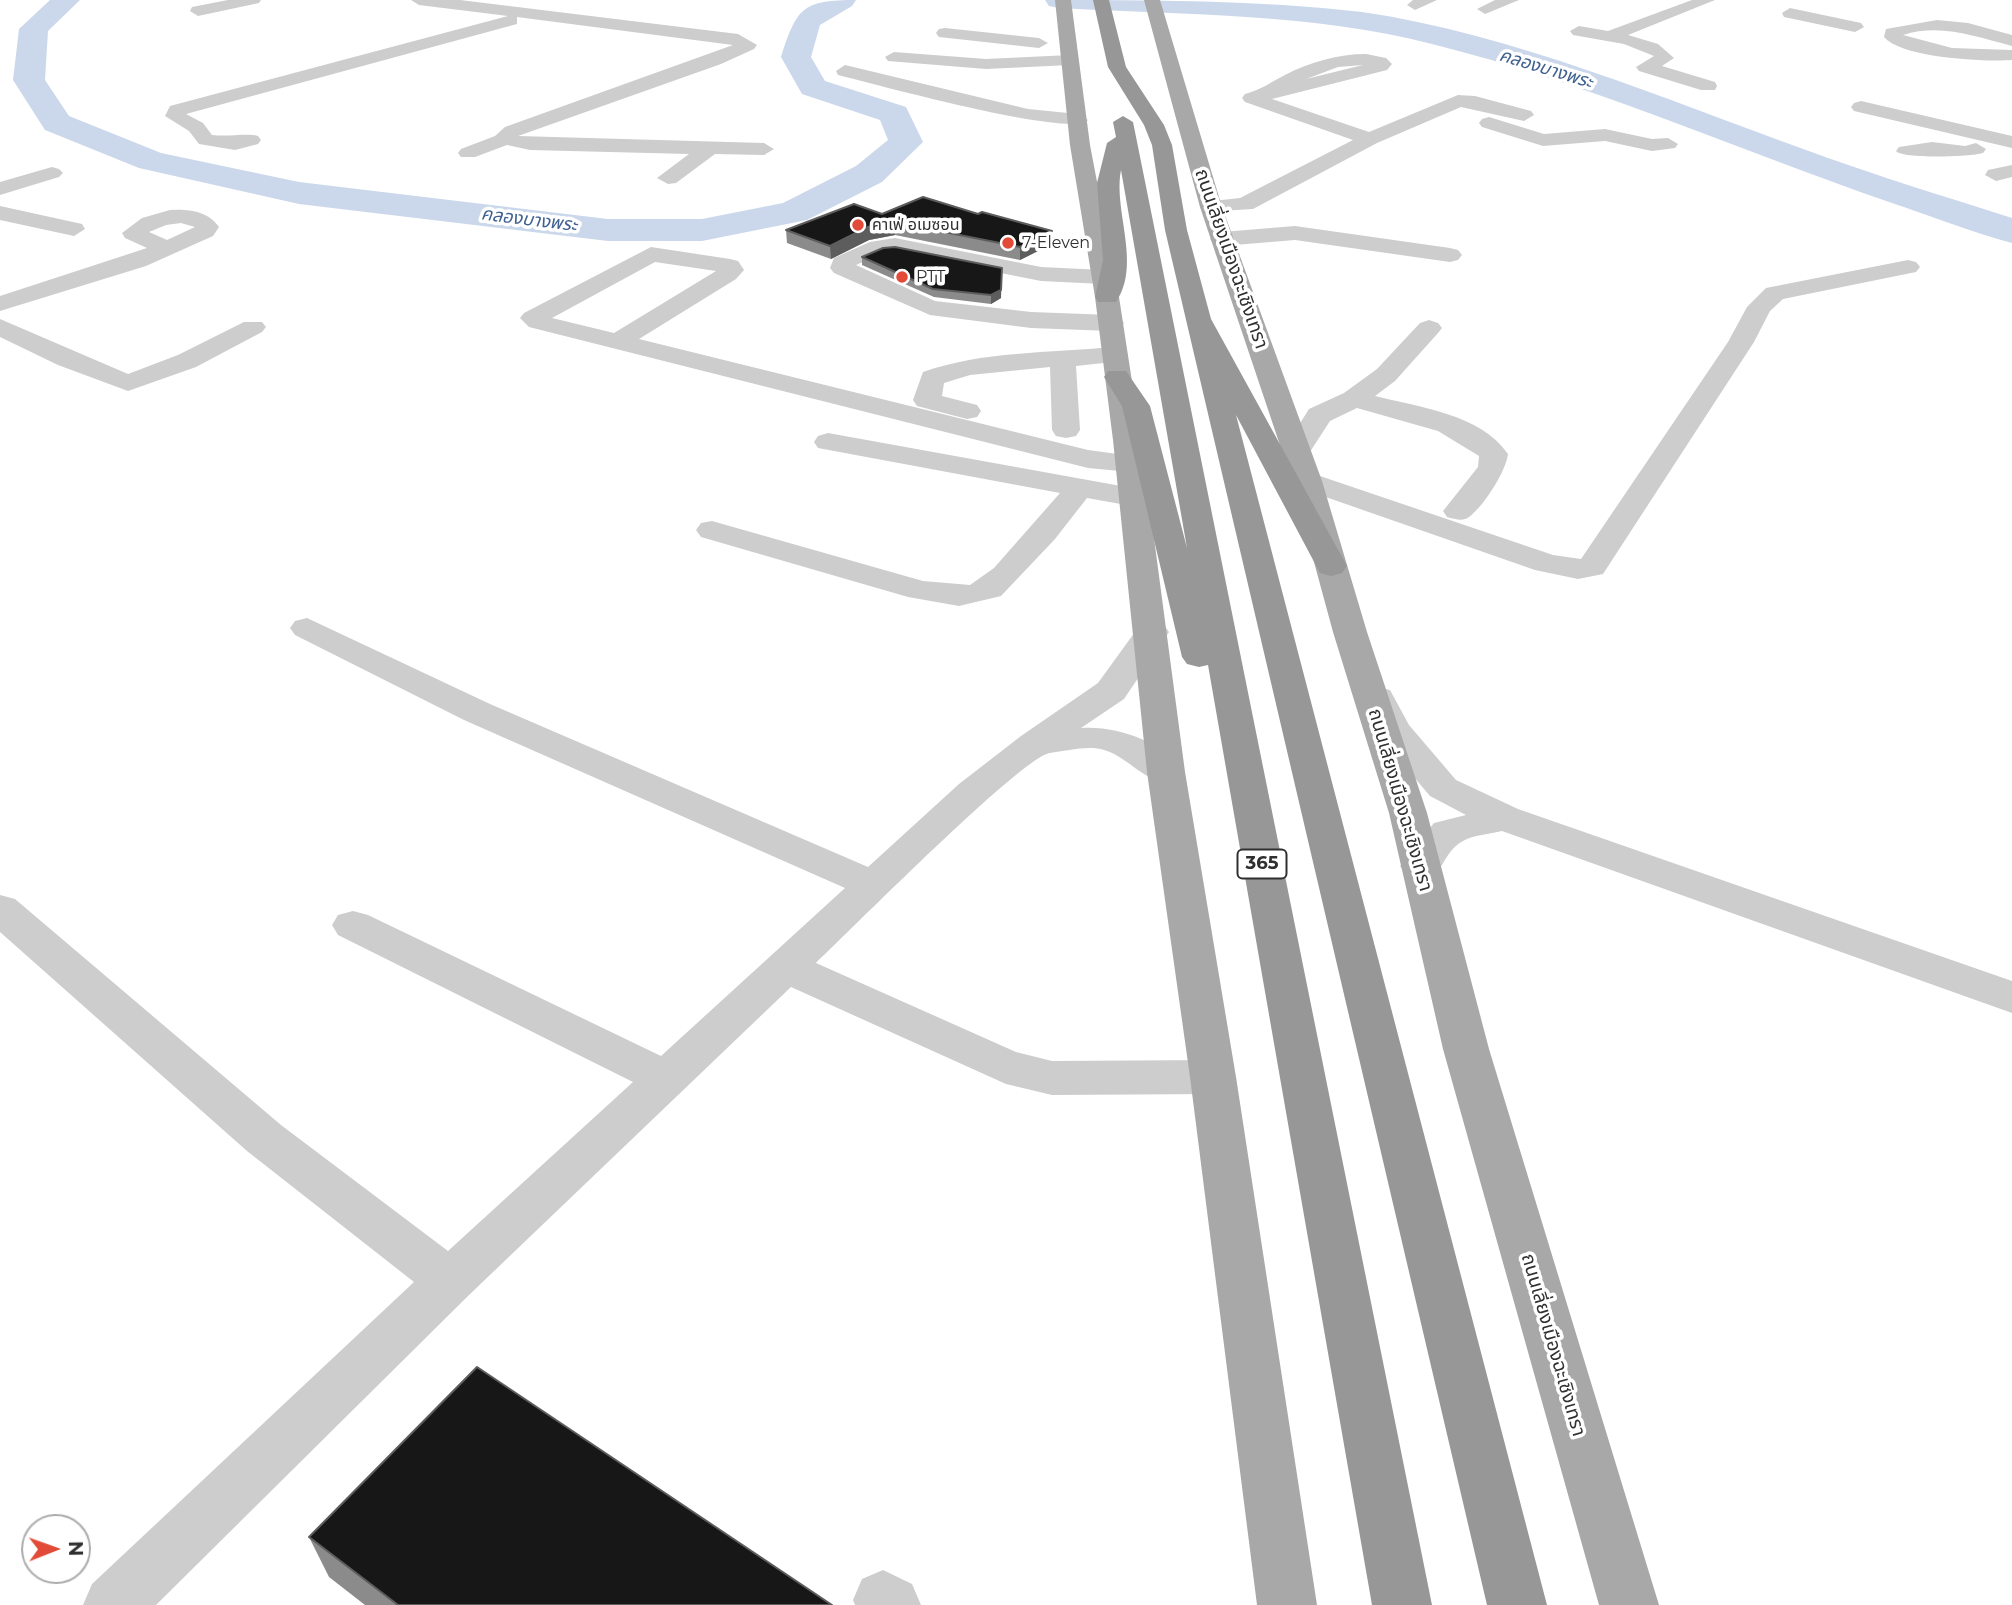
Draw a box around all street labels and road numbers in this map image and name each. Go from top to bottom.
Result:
street label: ถนนเลี่ยงเมืองฉะเชิงเทรา [1189,166,1273,352]
street label: ถนนเลี่ยงเมืองฉะเชิงเทรา [1363,706,1437,894]
road number: 365 [1238,850,1286,878]
street label: ถนนเลี่ยงเมืองฉะเชิงเทรา [1516,1251,1590,1439]

